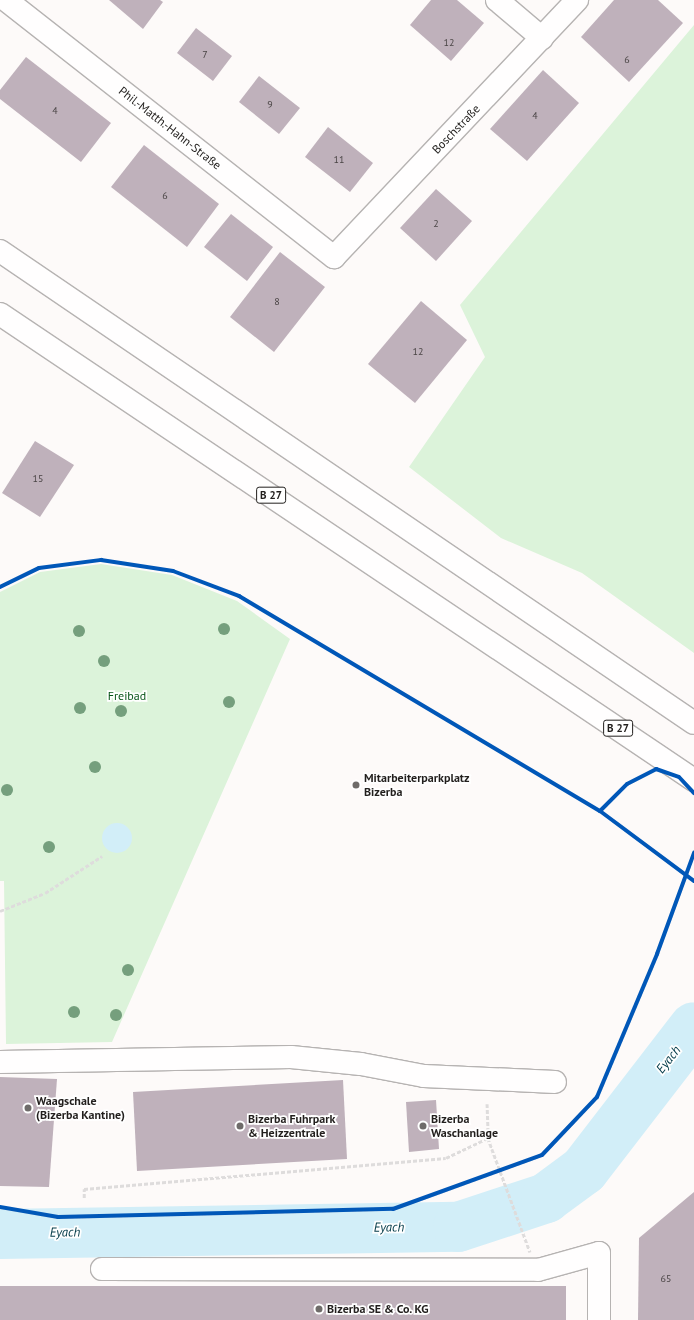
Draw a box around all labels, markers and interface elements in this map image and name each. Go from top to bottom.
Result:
house number: 12 [444,37,454,49]
house number: 7 [202,49,208,61]
house number: 6 [624,54,630,66]
street label: Phil.-Matth.-Hahn-Straße [116,84,224,172]
house number: 9 [267,99,273,111]
street label: Boschstraße [429,101,483,157]
house number: 4 [52,105,58,117]
house number: 4 [532,110,538,122]
house number: 11 [334,154,344,166]
house number: 6 [162,190,168,202]
house number: 2 [433,218,439,230]
house number: 8 [274,296,280,308]
house number: 12 [413,346,423,358]
house number: 15 [33,473,43,485]
road number: B 27 [256,486,286,504]
park label: Freibad [108,689,146,703]
road number: B 27 [603,719,633,737]
place label: Mitarbeiterparkplatz Bizerba [364,771,470,799]
marker: Mitarbeiterparkplatz Bizerba [351,780,361,790]
water label: Eyach [653,1043,685,1077]
place label: Waagschale (Bizerba Kantine) [36,1094,125,1122]
marker: Waagschale (Bizerba Kantine) [23,1103,33,1113]
place label: Bizerba Fuhrpark & Heizzentrale [248,1112,335,1140]
place label: Bizerba Waschanlage [431,1112,498,1140]
marker: Bizerba Fuhrpark & Heizzentrale [235,1121,245,1131]
marker: Bizerba Waschanlage [418,1121,428,1131]
water label: Eyach [373,1220,405,1236]
water label: Eyach [49,1225,81,1241]
house number: 65 [661,1273,671,1285]
place label: Bizerba SE & Co. KG [327,1302,430,1316]
marker: Bizerba SE & Co. KG [314,1304,324,1314]

